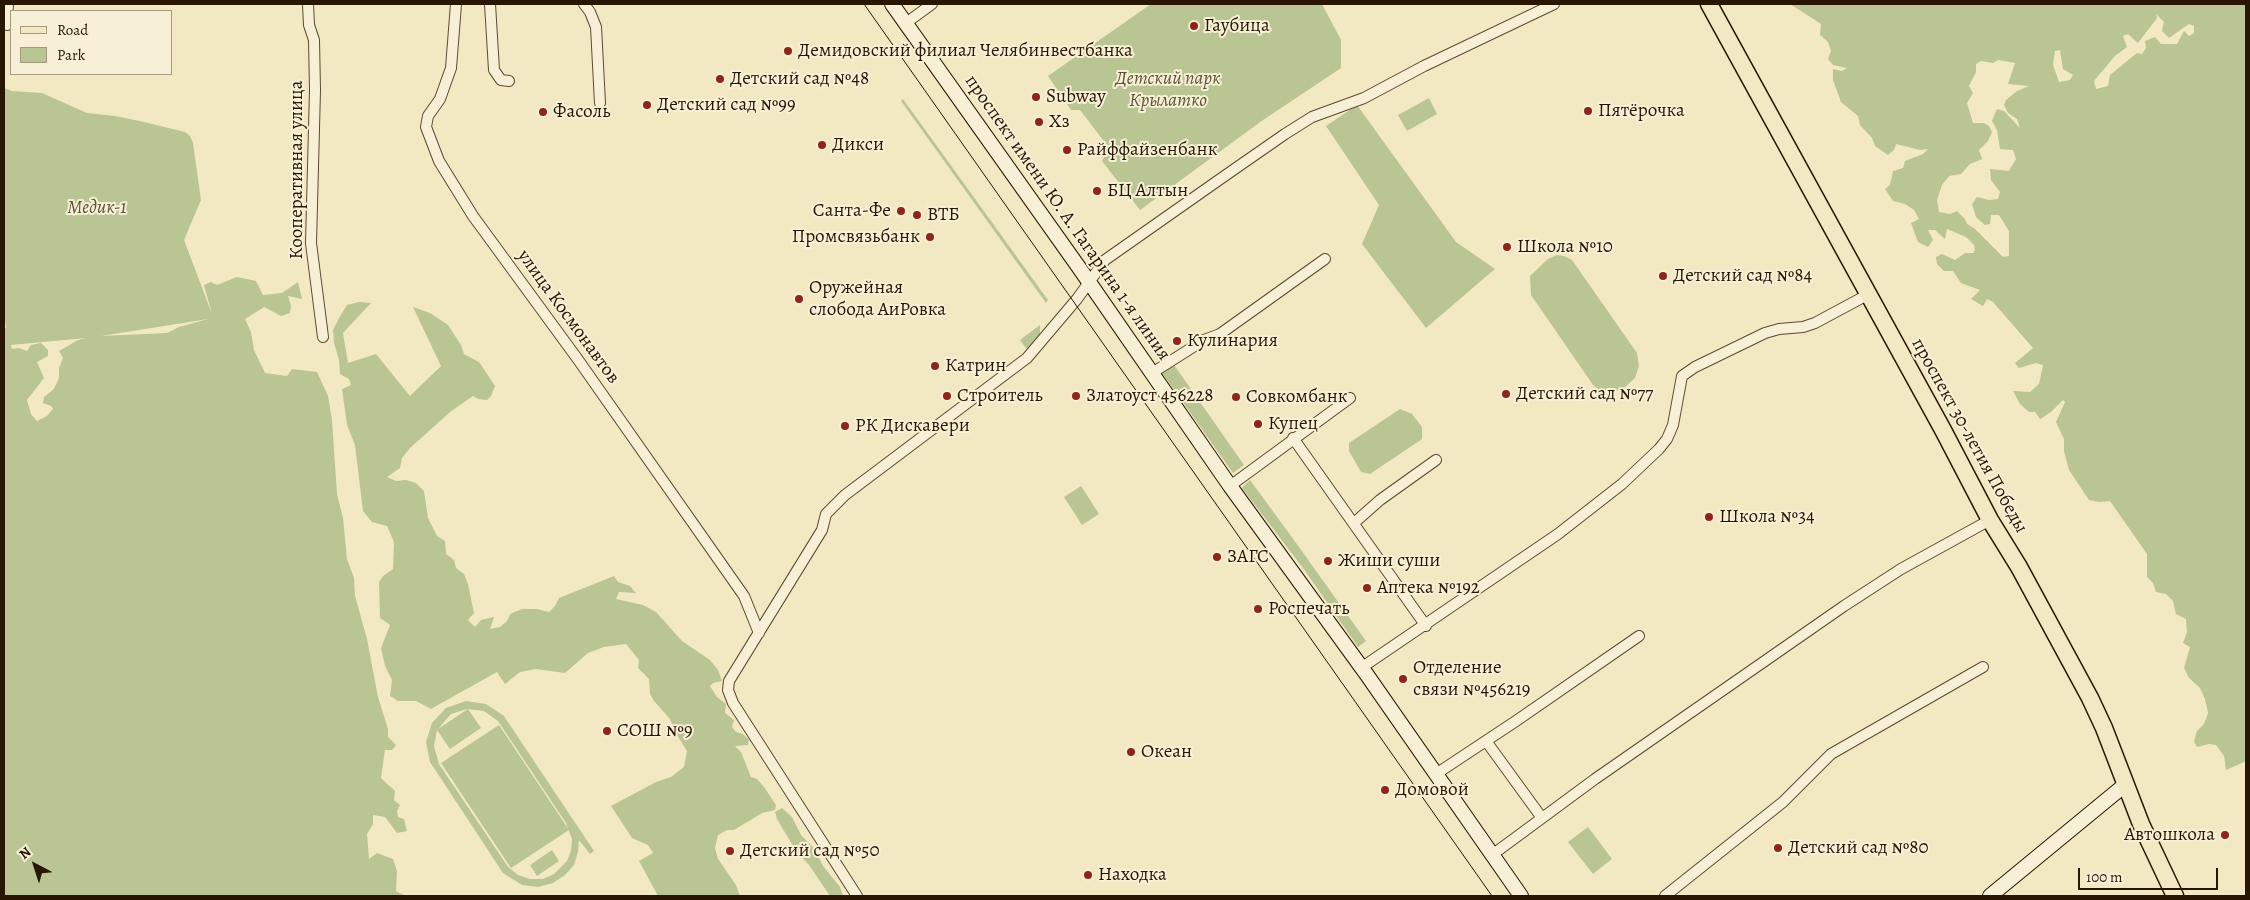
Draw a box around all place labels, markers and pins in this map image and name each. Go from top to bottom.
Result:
place label: Гаубица [1204,15,1270,37]
marker: Гаубица [1188,20,1200,32]
place label: Демидовский филиал Челябинвестбанка [798,40,1133,62]
marker: Демидовский филиал Челябинвестбанка [782,45,794,57]
place label: Детский сад №48 [730,68,869,90]
marker: Детский сад №48 [714,73,726,85]
place label: Subway [1046,86,1106,108]
marker: Subway [1030,91,1042,103]
place label: Детский сад №99 [657,94,796,116]
marker: Детский сад №99 [641,99,653,111]
place label: Пятёрочка [1598,100,1685,122]
place label: Фасоль [553,101,610,123]
marker: Пятёрочка [1582,105,1594,117]
marker: Фасоль [537,106,549,118]
place label: Хз [1049,111,1070,133]
marker: Хз [1033,116,1045,128]
place label: Дикси [832,134,884,156]
marker: Дикси [816,139,828,151]
place label: Райффайзенбанк [1077,139,1218,161]
marker: Райффайзенбанк [1061,144,1073,156]
place label: БЦ Алтын [1107,180,1188,202]
marker: БЦ Алтын [1091,185,1103,197]
place label: Санта-Фе [813,200,891,222]
place label: ВТБ [927,204,960,226]
marker: Санта-Фе [895,205,907,217]
marker: ВТБ [911,209,923,221]
place label: Промсвязьбанк [792,226,920,248]
marker: Промсвязьбанк [924,231,936,243]
place label: Школа №10 [1517,236,1613,258]
marker: Школа №10 [1501,241,1513,253]
place label: Детский сад №84 [1673,265,1812,287]
marker: Детский сад №84 [1657,270,1669,282]
place label: Оружейная слобода АиРовка [809,277,946,321]
marker: Оружейная слобода АиРовка [793,293,805,305]
place label: Кулинария [1187,330,1278,352]
marker: Кулинария [1171,335,1183,347]
place label: Катрин [945,355,1006,377]
marker: Катрин [929,360,941,372]
place label: Детский сад №77 [1516,383,1653,405]
place label: Строитель [957,385,1043,407]
place label: Златоуст 456228 [1086,385,1214,407]
place label: Совкомбанк [1246,386,1348,408]
marker: Детский сад №77 [1500,388,1512,400]
marker: Строитель [941,390,953,402]
marker: Златоуст 456228 [1070,390,1082,402]
marker: Совкомбанк [1230,391,1242,403]
place label: Купец [1268,413,1318,435]
place label: РК Дискавери [855,415,970,437]
marker: Купец [1252,418,1264,430]
marker: РК Дискавери [839,420,851,432]
place label: Школа №34 [1719,506,1815,528]
marker: Школа №34 [1703,511,1715,523]
place label: ЗАГС [1227,546,1269,568]
place label: Жиши суши [1338,550,1440,572]
marker: ЗАГС [1211,551,1223,563]
marker: Жиши суши [1322,555,1334,567]
place label: Аптека №192 [1377,577,1480,599]
marker: Аптека №192 [1361,582,1373,594]
place label: Роспечать [1268,598,1350,620]
marker: Роспечать [1252,603,1264,615]
place label: Отделение связи №456219 [1413,657,1530,701]
marker: Отделение связи №456219 [1397,673,1409,685]
place label: СОШ №9 [617,720,693,742]
marker: СОШ №9 [601,725,613,737]
place label: Океан [1141,741,1192,763]
marker: Океан [1125,746,1137,758]
place label: Домовой [1395,779,1469,801]
marker: Домовой [1379,784,1391,796]
place label: Автошкола [2124,824,2215,846]
marker: Автошкола [2219,829,2231,841]
place label: Детский сад №80 [1788,837,1929,859]
place label: Детский сад №50 [740,840,880,862]
marker: Детский сад №80 [1772,842,1784,854]
marker: Детский сад №50 [724,845,736,857]
place label: Находка [1098,864,1167,886]
marker: Находка [1082,869,1094,881]

